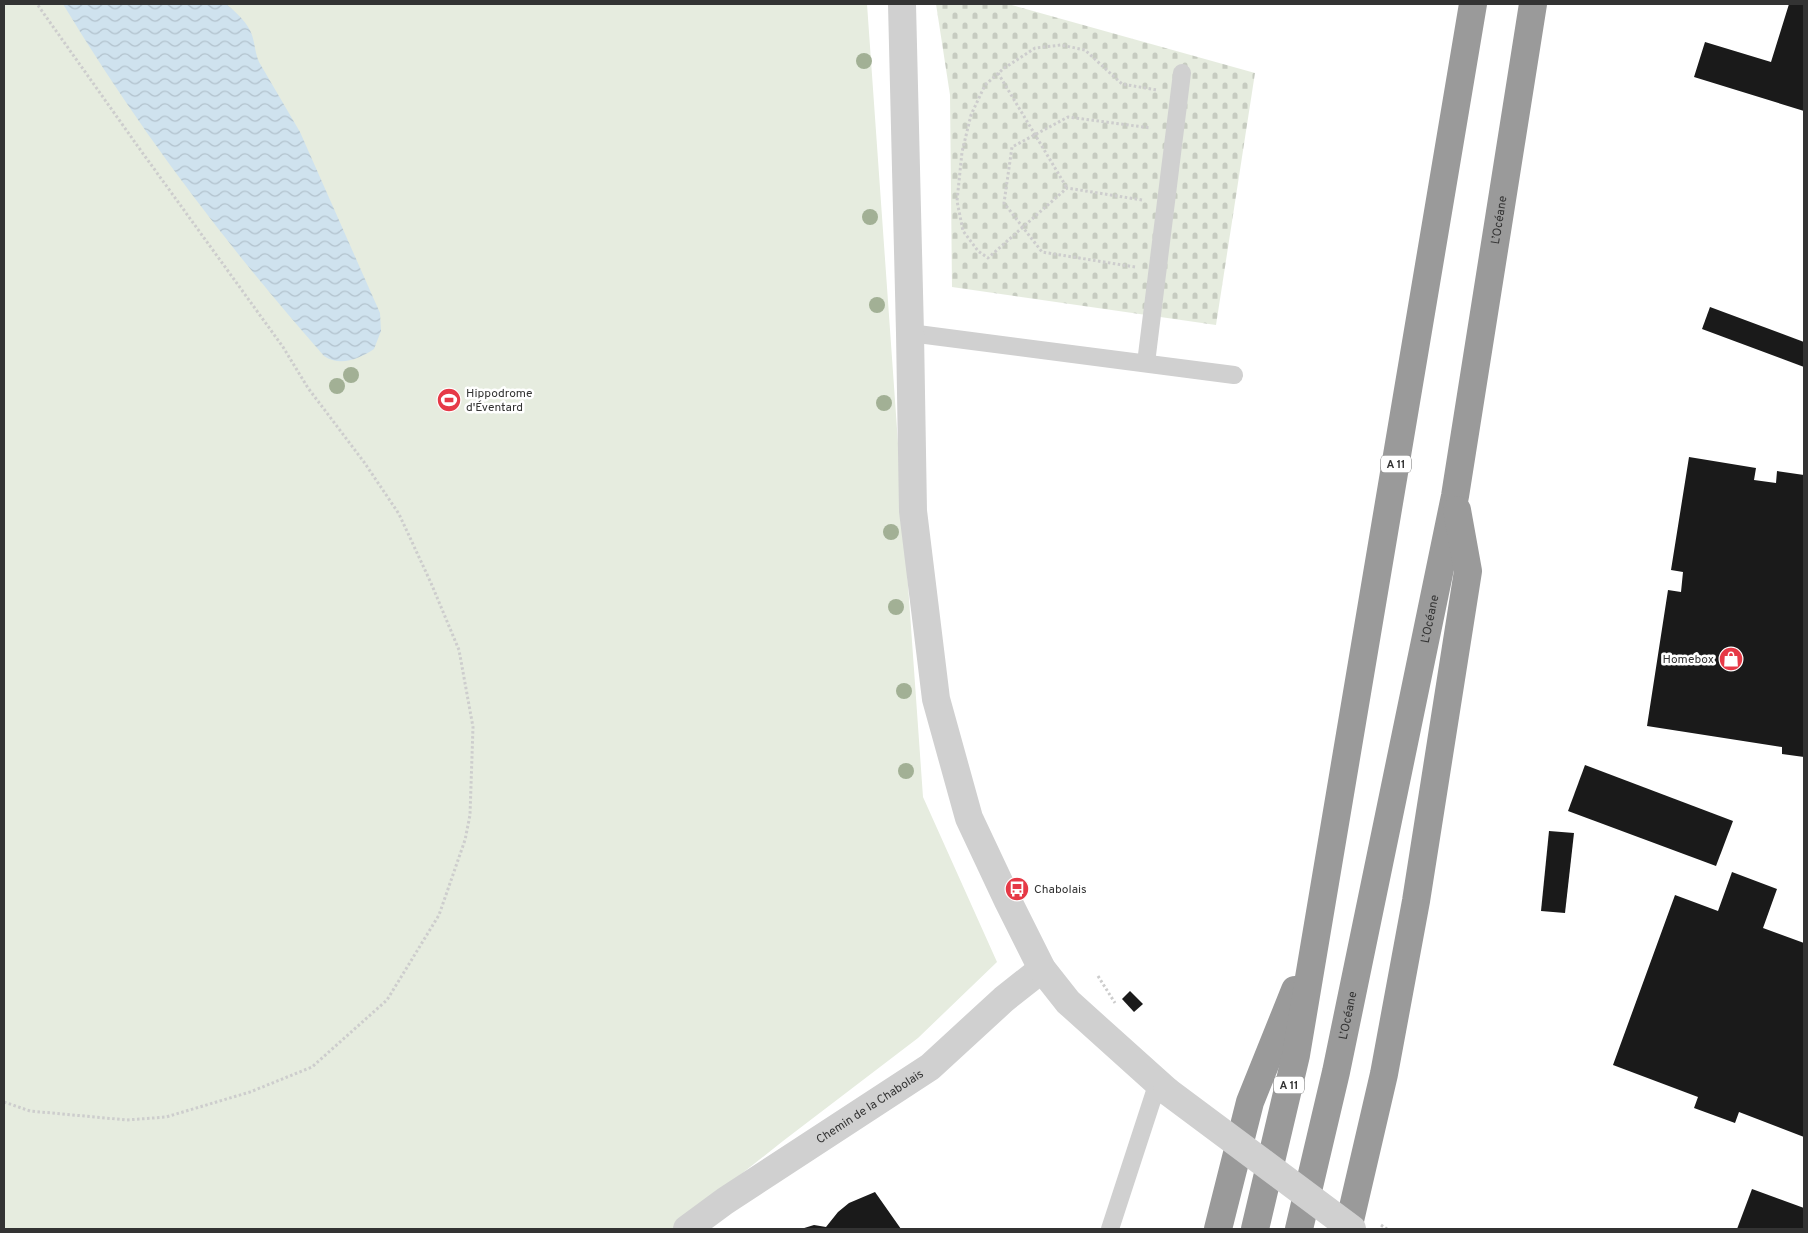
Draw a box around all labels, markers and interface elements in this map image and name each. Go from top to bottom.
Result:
street label: L’Océane [1488,195,1512,246]
place label: Hippodrome d'Éventard [466,386,533,416]
sports icon: Hippodrome d'Éventard [436,387,462,413]
road number: A 11 [1381,456,1411,472]
street label: L’Océane [1418,593,1443,645]
shop icon: Homebox [1718,646,1744,672]
place label: Homebox [1663,652,1714,668]
bus stop icon: Chabolais [1004,876,1030,902]
place label: Chabolais [1034,882,1087,898]
street label: L’Océane [1336,990,1361,1041]
street label: Chemin de la Chabolais [813,1066,927,1148]
road number: A 11 [1274,1076,1304,1094]

